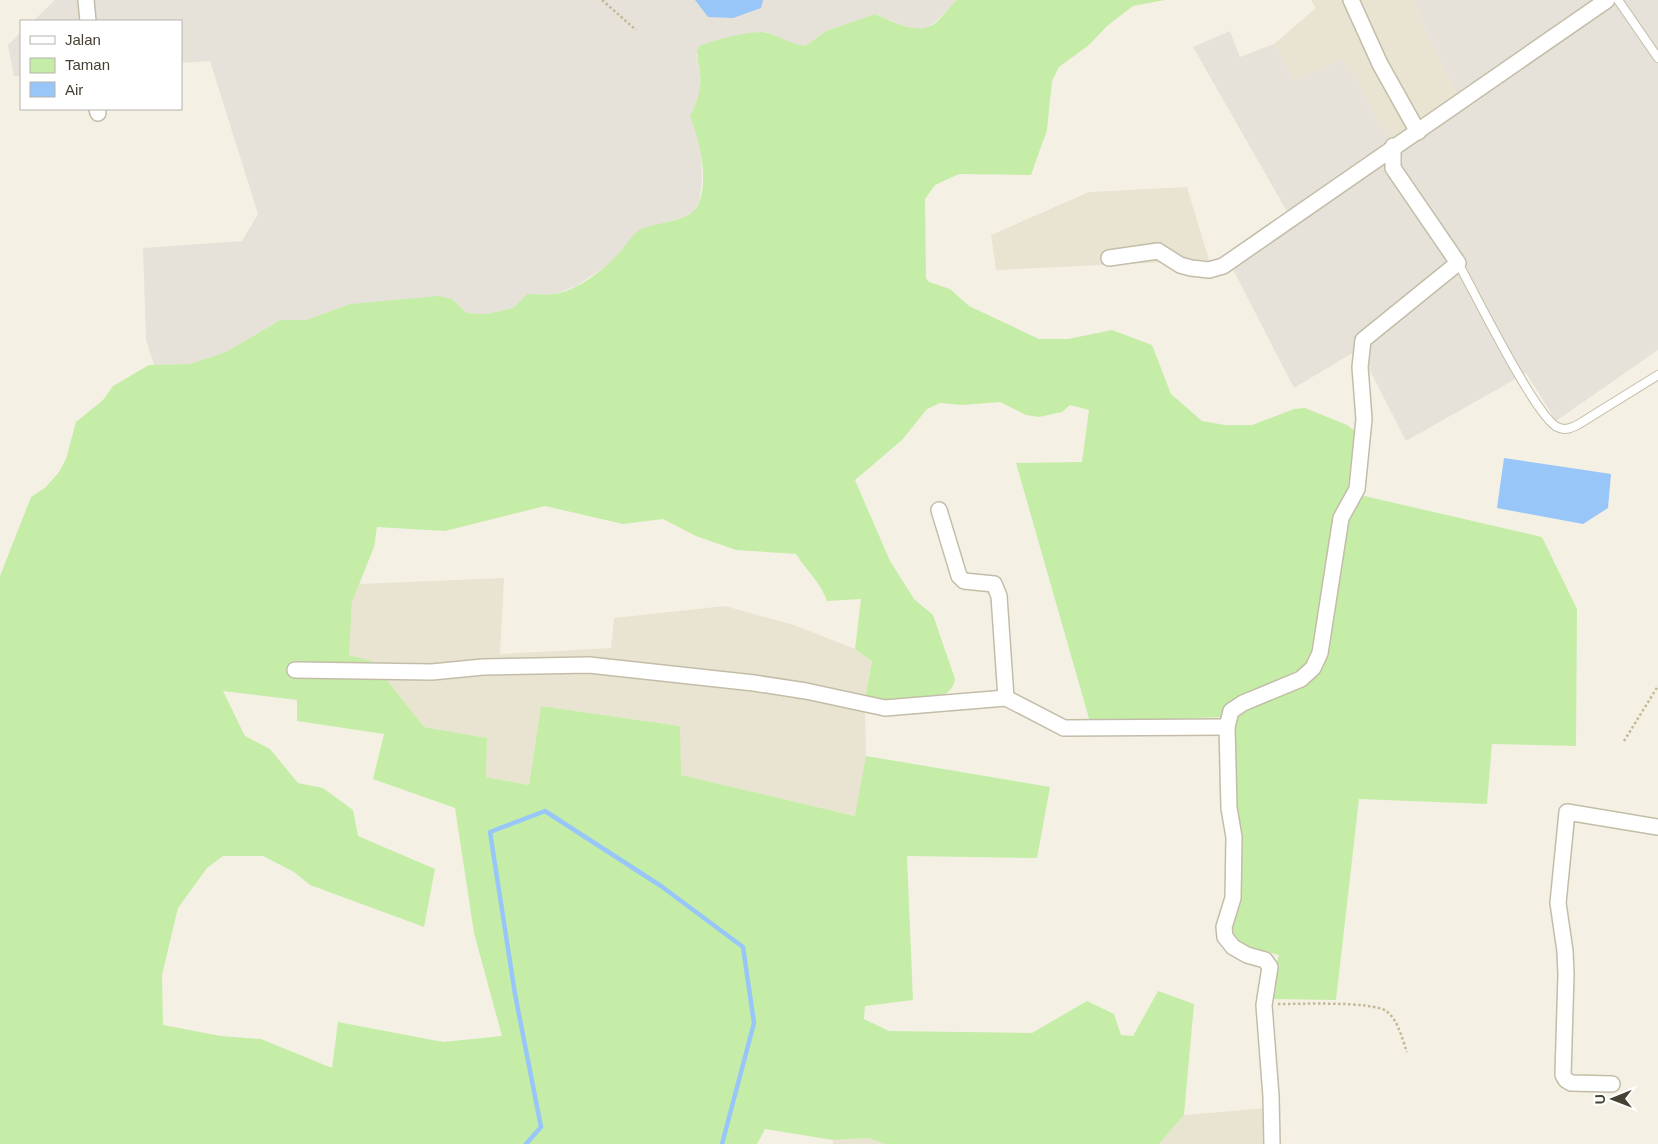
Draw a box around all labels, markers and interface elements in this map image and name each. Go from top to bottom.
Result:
legend [20,20,182,110]
text: Jalan [65,31,101,48]
text: Taman [65,56,110,73]
text: Air [65,81,83,98]
north arrow [1588,1074,1638,1124]
text: U [1592,1094,1608,1104]

